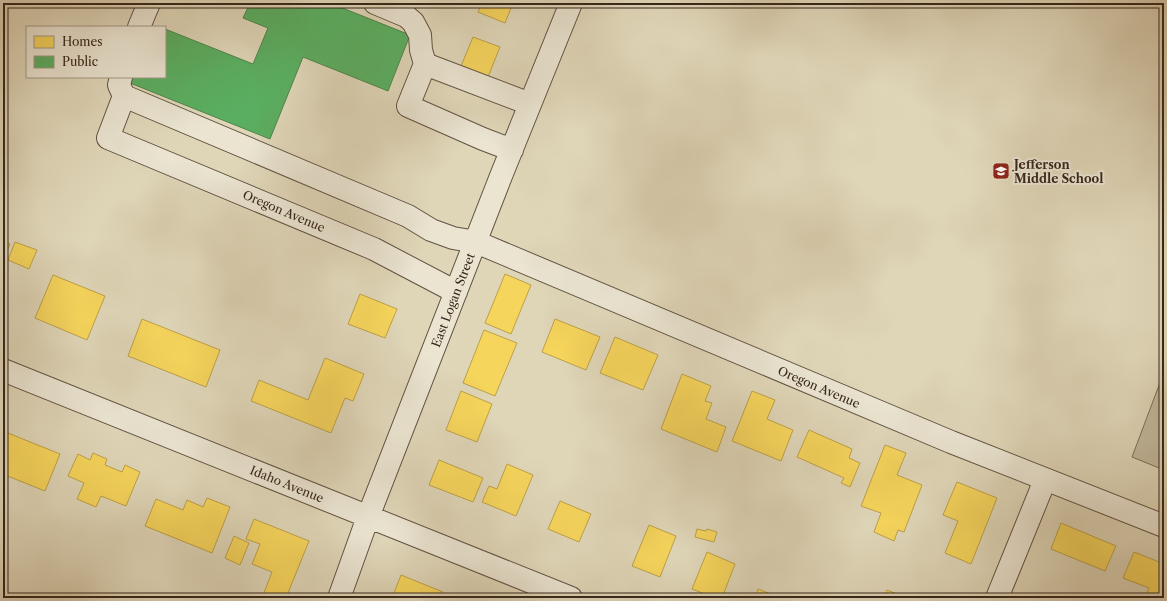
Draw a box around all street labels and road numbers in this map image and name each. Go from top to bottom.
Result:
street label: Oregon Avenue [241,187,328,235]
street label: East Logan Street [428,250,478,349]
street label: Oregon Avenue [776,363,863,411]
street label: Idaho Avenue [248,462,326,506]

